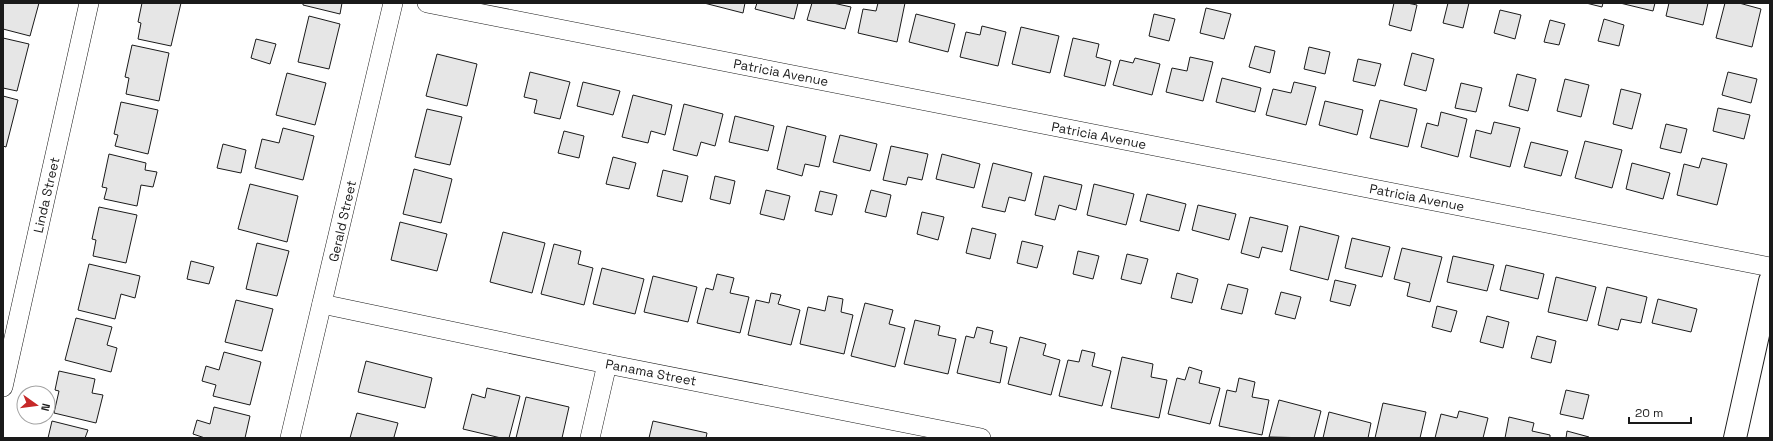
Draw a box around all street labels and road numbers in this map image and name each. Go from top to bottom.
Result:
street label: Patricia Avenue [732,55,830,90]
street label: Patricia Avenue [1050,118,1148,153]
street label: Linda Street [30,156,63,235]
street label: Gerald Street [325,179,360,263]
street label: Patricia Avenue [1368,180,1466,215]
street label: Panama Street [604,355,698,390]

